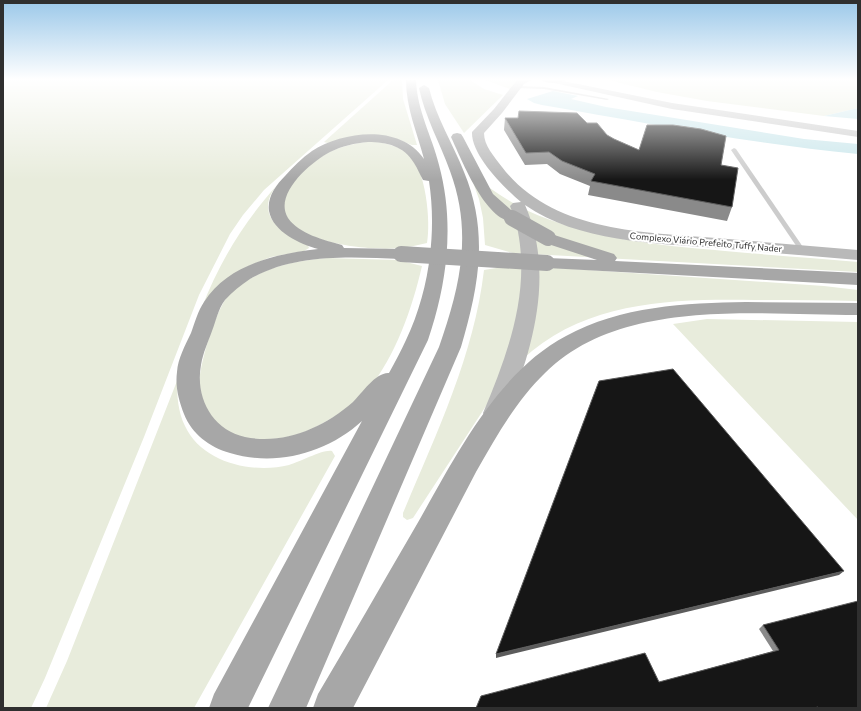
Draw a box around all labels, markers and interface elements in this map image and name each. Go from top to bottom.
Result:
street label: Complexo Viário Prefeito Tuffy Nader [629,230,783,254]

